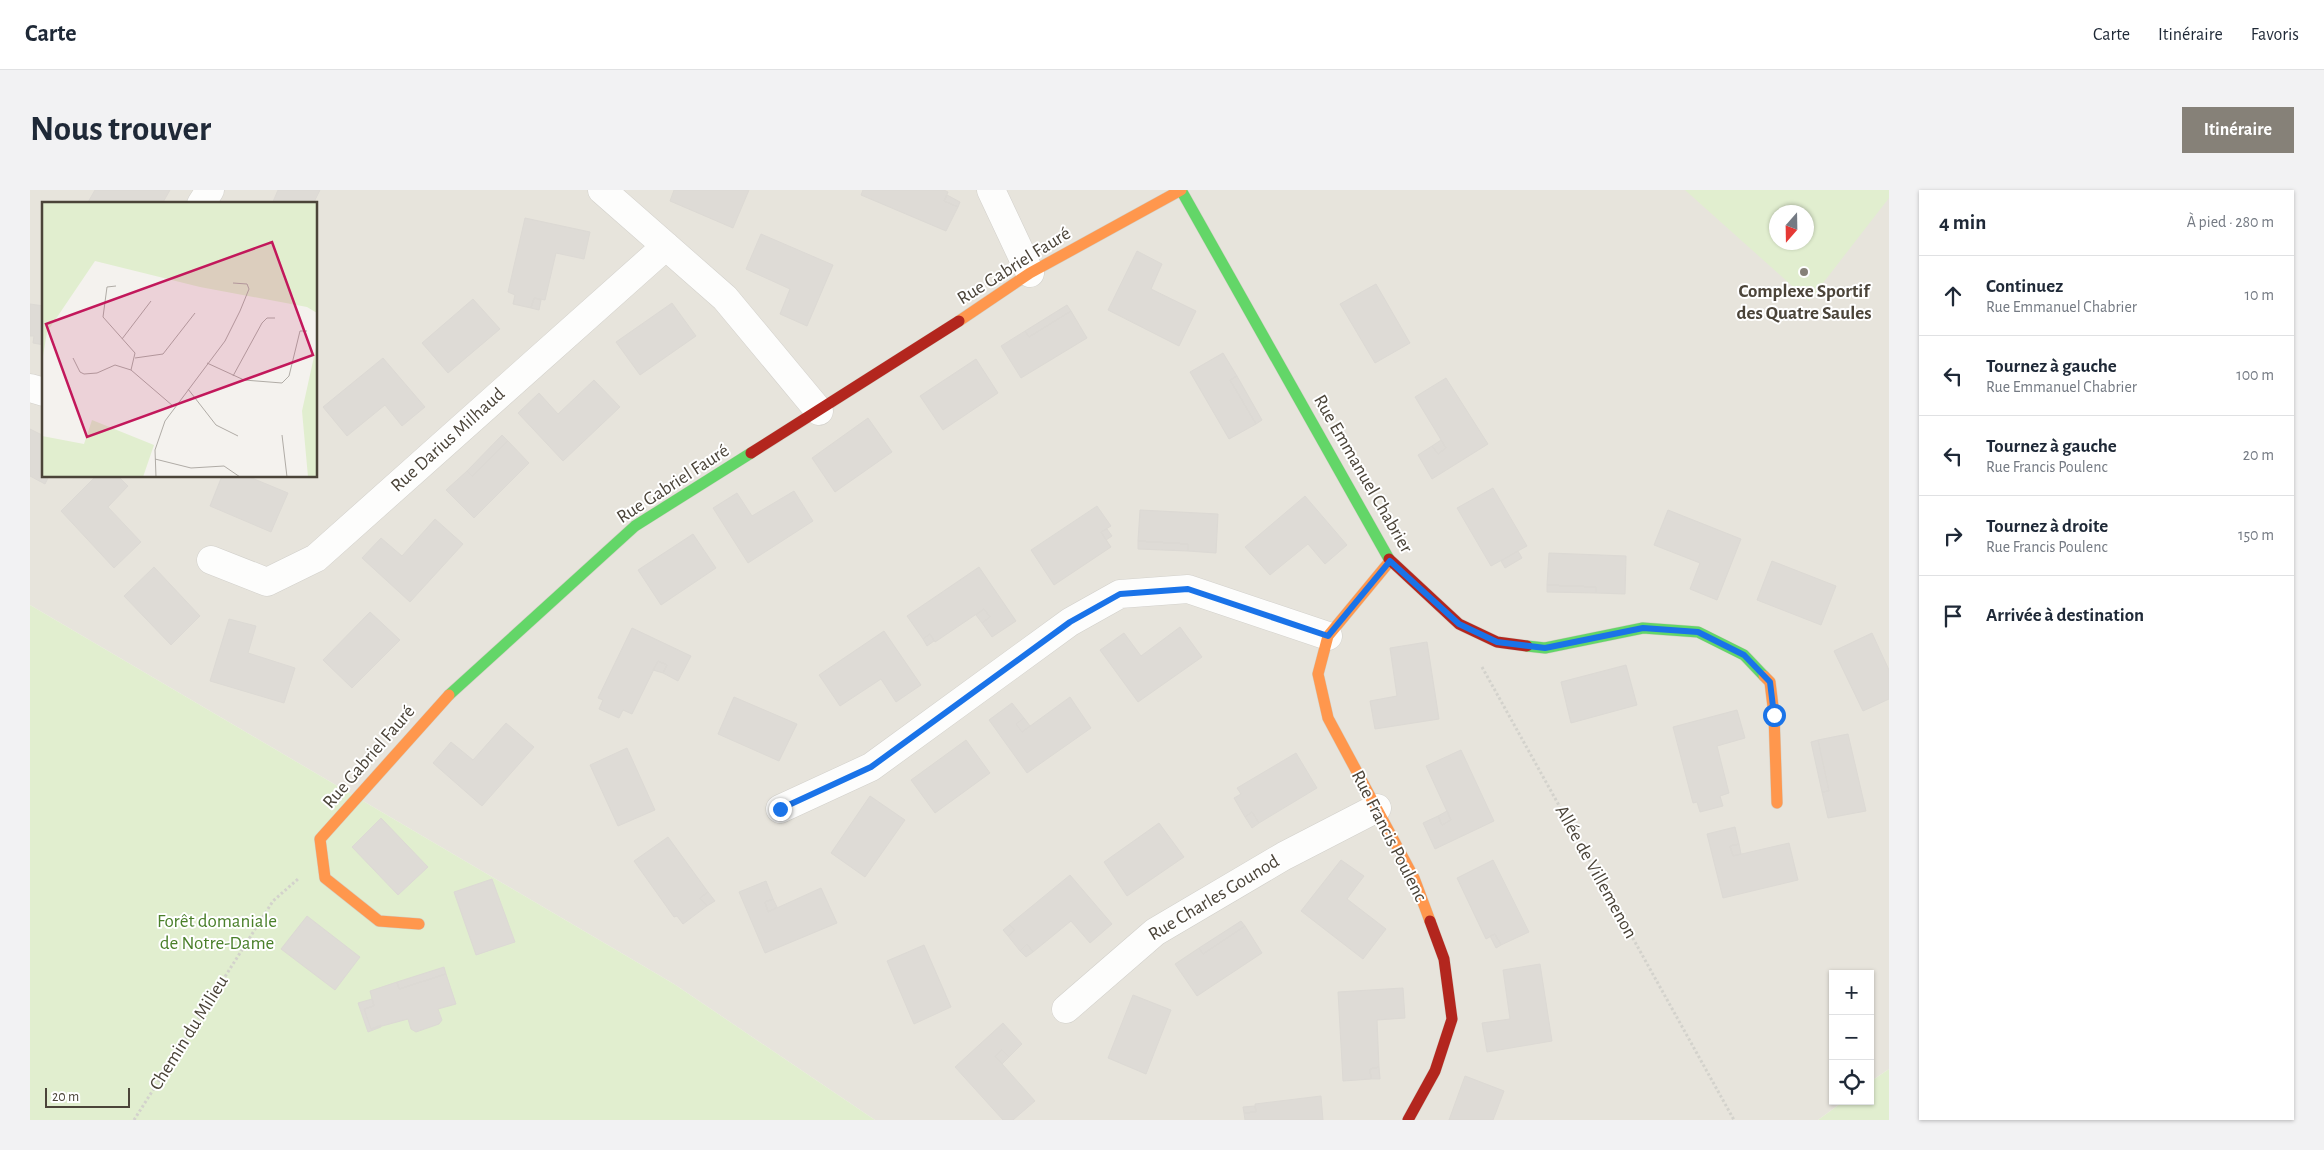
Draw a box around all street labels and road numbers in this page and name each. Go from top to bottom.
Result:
street label: Rue Gabriel Fauré [954,224,1074,308]
street label: Rue Darius Milhaud [388,384,509,496]
street label: Rue Emmanuel Chabrier [1310,392,1416,556]
street label: Rue Gabriel Fauré [614,441,732,527]
street label: Rue Gabriel Fauré [319,702,419,812]
street label: Rue Francis Poulenc [1348,767,1430,905]
street label: Allée de Villemenon [1552,802,1640,942]
street label: Rue Charles Gounod [1145,851,1283,944]
street label: Chemin du Milieu [146,972,232,1094]

